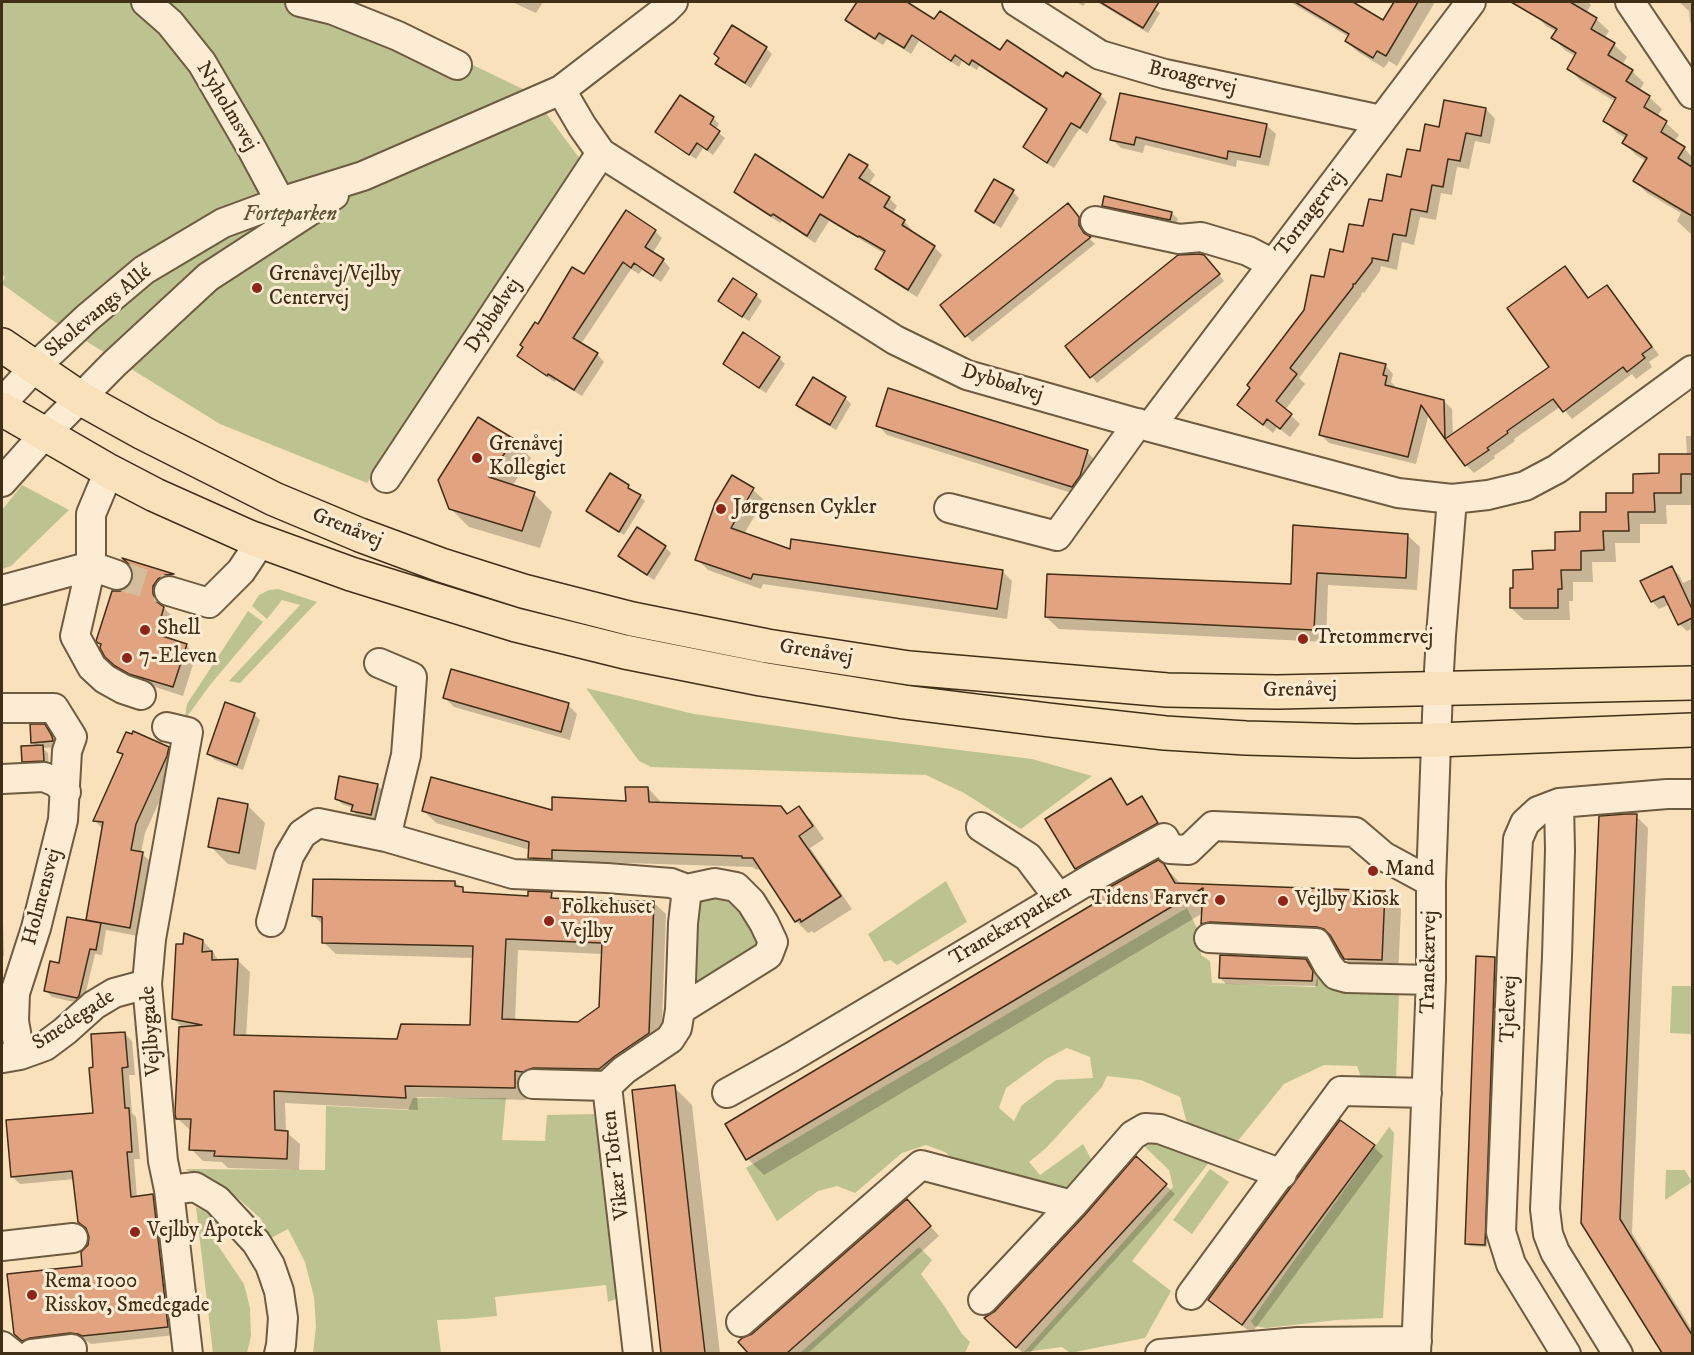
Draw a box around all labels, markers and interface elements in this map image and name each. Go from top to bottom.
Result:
street label: Broagervej [1145,57,1239,101]
street label: Nyholmsvej [190,58,262,156]
street label: Tornagervej [1270,166,1352,262]
park label: Forteparken [243,203,337,229]
street label: Skolevangs Allé [40,260,158,364]
place label: Grenåvej/Vejlby Centervej [269,263,401,313]
street label: Dybbølvej [460,274,528,358]
marker: Grenåvej/Vejlby Centervej [250,281,264,295]
street label: Dybbølvej [958,360,1046,408]
place label: Grenåvej Kollegiet [489,433,566,483]
marker: Grenåvej Kollegiet [470,451,484,465]
place label: Jørgensen Cykler [733,496,877,522]
marker: Jørgensen Cykler [714,502,728,516]
street label: Grenåvej [308,503,386,555]
place label: Shell [157,617,200,643]
marker: Shell [138,623,152,637]
place label: Tretommervej [1315,626,1433,652]
marker: Tretommervej [1296,632,1310,646]
street label: Grenåvej [778,635,854,671]
place label: 7-Eleven [139,645,217,671]
marker: 7-Eleven [120,651,134,665]
street label: Grenåvej [1263,678,1337,704]
street label: Holmensvej [18,846,68,948]
place label: Mand [1385,858,1435,884]
marker: Mand [1366,864,1380,878]
street label: Tranekærparken [946,880,1076,972]
place label: Tidens Farver [1090,887,1208,913]
place label: Vejlby Kiosk [1295,888,1399,914]
marker: Tidens Farver [1213,893,1227,907]
marker: Vejlby Kiosk [1276,894,1290,908]
place label: Folkehuset Vejlby [561,896,652,946]
street label: Tranekærvej [1416,910,1444,1014]
marker: Folkehuset Vejlby [542,914,556,928]
street label: Tjelevej [1496,975,1524,1043]
street label: Smedegade [28,985,120,1057]
street label: Vejlbygade [136,985,168,1077]
street label: Vikær Toften [598,1109,636,1221]
place label: Vejlby Apotek [147,1219,263,1245]
marker: Vejlby Apotek [128,1225,142,1239]
place label: Rema 1000 Risskov, Smedegade [44,1270,210,1320]
marker: Rema 1000 Risskov, Smedegade [25,1288,39,1302]

